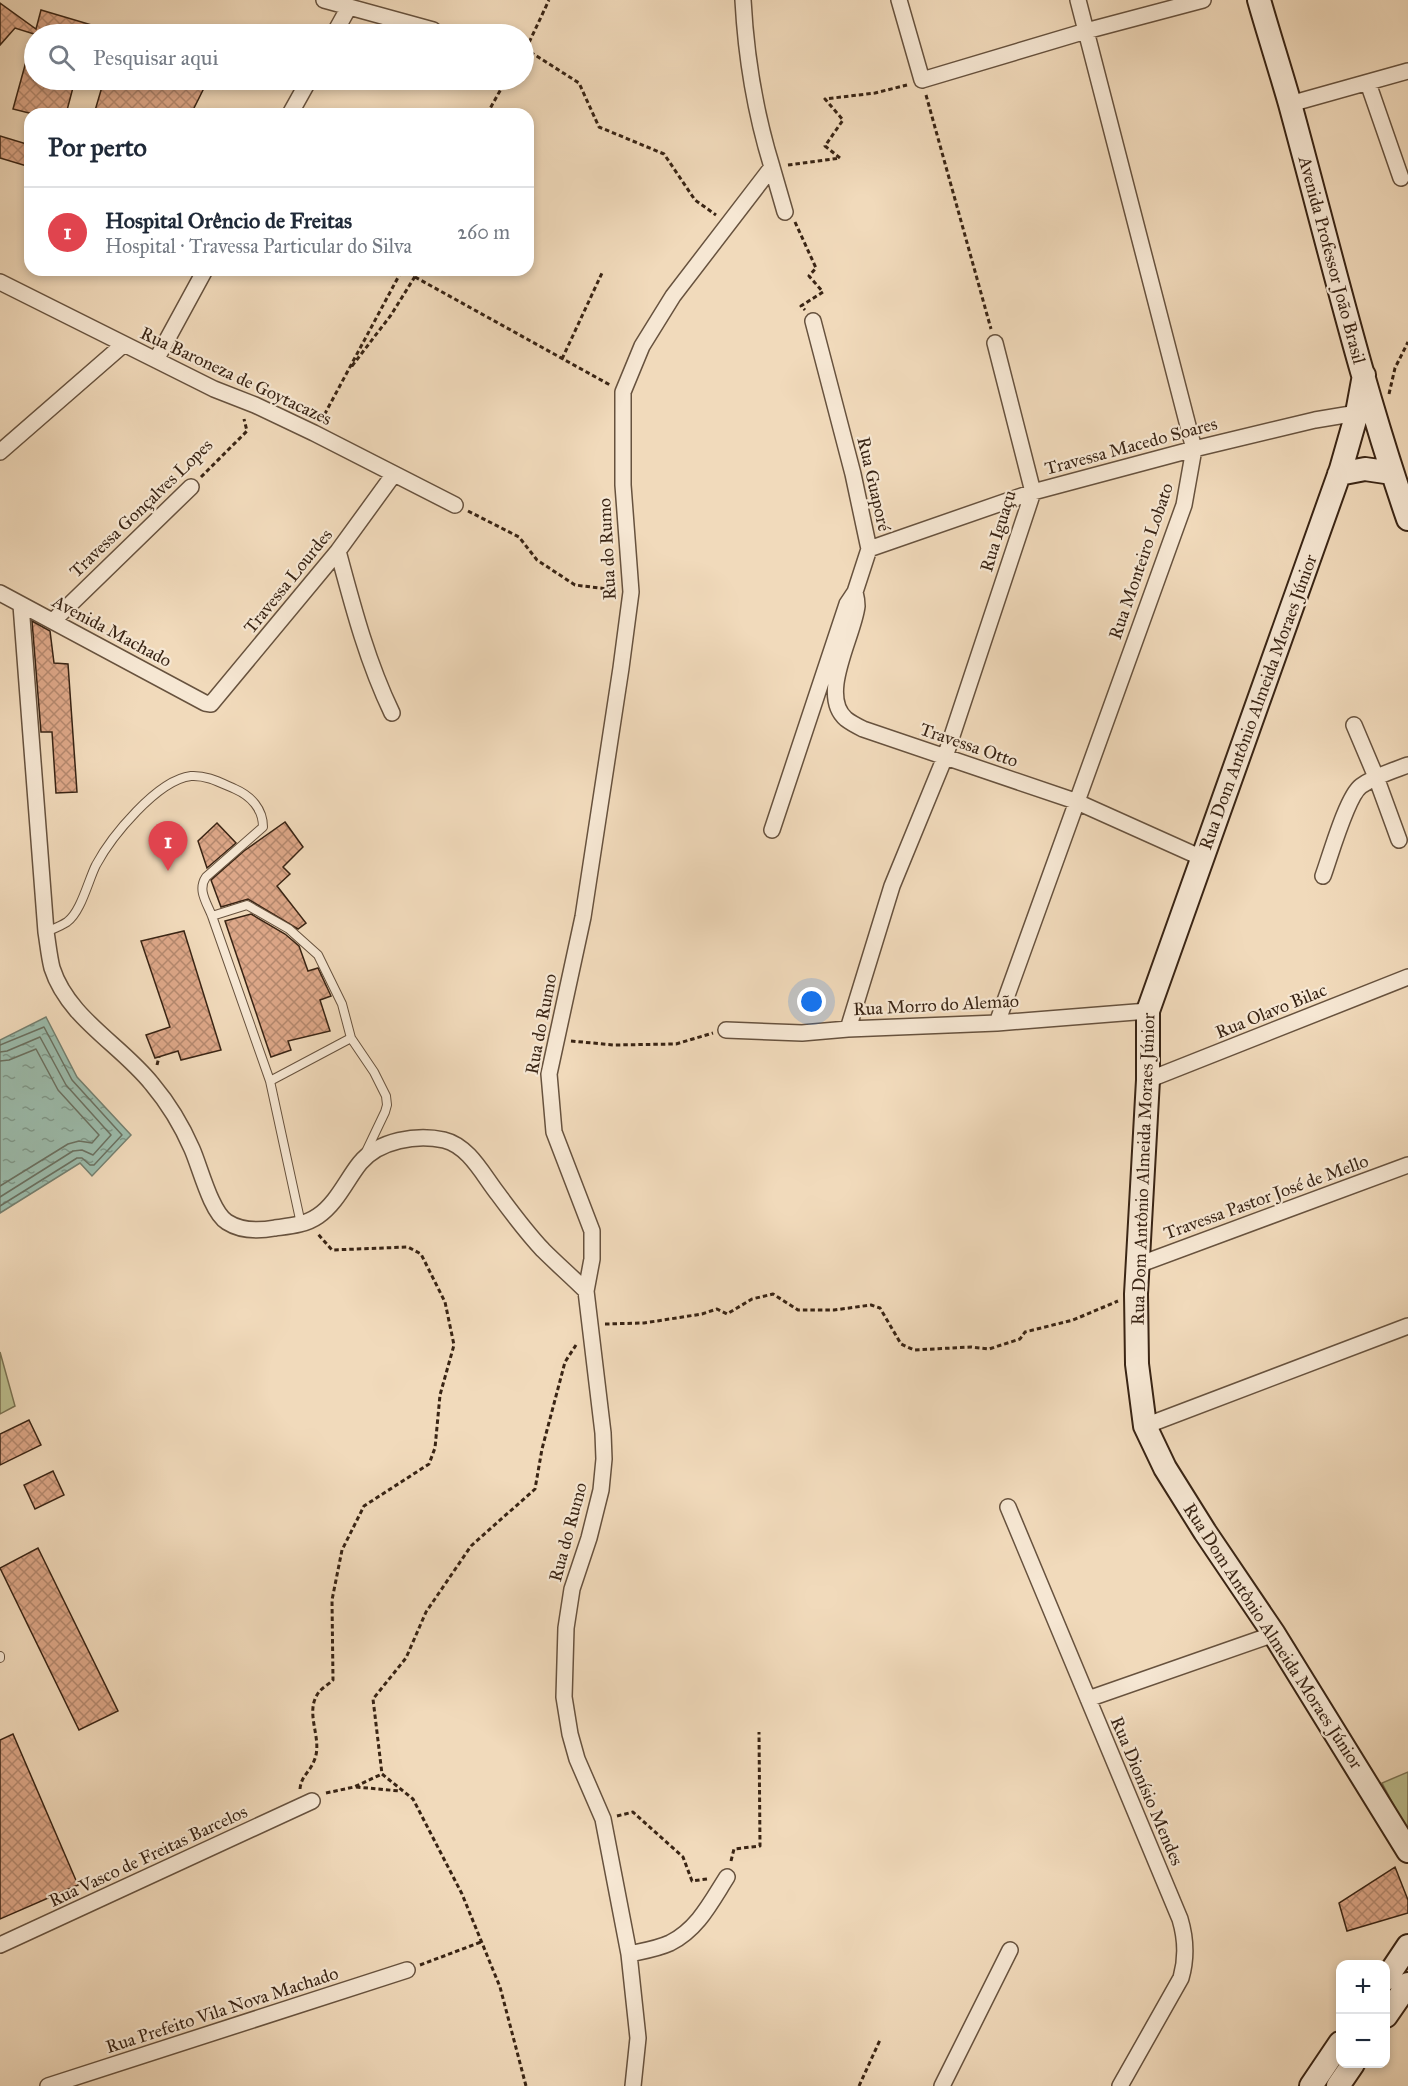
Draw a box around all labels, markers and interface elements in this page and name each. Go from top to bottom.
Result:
search box [24,24,534,90]
icon: search [45,41,78,74]
text: Pesquisar aqui [93,44,218,71]
text: Por perto [48,131,147,163]
street label: Avenida Professor João Brasil [1292,153,1370,367]
text: Hospital Orêncio de Freitas [105,207,352,234]
text: 1 [64,220,71,244]
text: 260 m [457,220,510,244]
text: Hospital · Travessa Particular do Silva [105,234,412,258]
street label: Rua Baroneza de Goytacazes [137,322,335,430]
street label: Travessa Macedo Soares [1042,412,1220,480]
street label: Travessa Gonçalves Lopes [65,434,217,582]
street label: Rua Guaporé [852,435,896,534]
street label: Rua Monteiro Lobato [1104,480,1178,642]
street label: Rua Iguaçu [975,487,1022,575]
street label: Rua do Rumo [593,497,621,601]
street label: Travessa Lourdes [239,524,337,638]
street label: Rua Dom Antônio Almeida Moraes Júnior [1194,551,1323,853]
street label: Avenida Machado [48,590,175,672]
street label: Travessa Otto [917,718,1021,772]
pin: 1 [148,822,188,871]
street label: Rua do Rumo [520,972,562,1076]
street label: Rua Olavo Bilac [1212,979,1330,1043]
your location [797,987,826,1016]
street label: Rua Morro do Alemão [853,990,1019,1020]
street label: Rua Dom Antônio Almeida Moraes Júnior [1127,1012,1160,1326]
street label: Travessa Pastor José de Mello [1161,1150,1372,1245]
street label: Rua do Rumo [544,1480,592,1584]
street label: Rua Dom Antônio Almeida Moraes Júnior [1178,1499,1367,1774]
street label: Rua Dionísio Mendes [1106,1713,1188,1869]
street label: Rua Vasco de Freitas Barcelos [45,1800,251,1912]
map controls [1336,1960,1390,2068]
button: + [1336,1960,1390,2014]
street label: Rua Prefeito Vila Nova Machado [103,1962,341,2058]
button: − [1336,2014,1390,2068]

